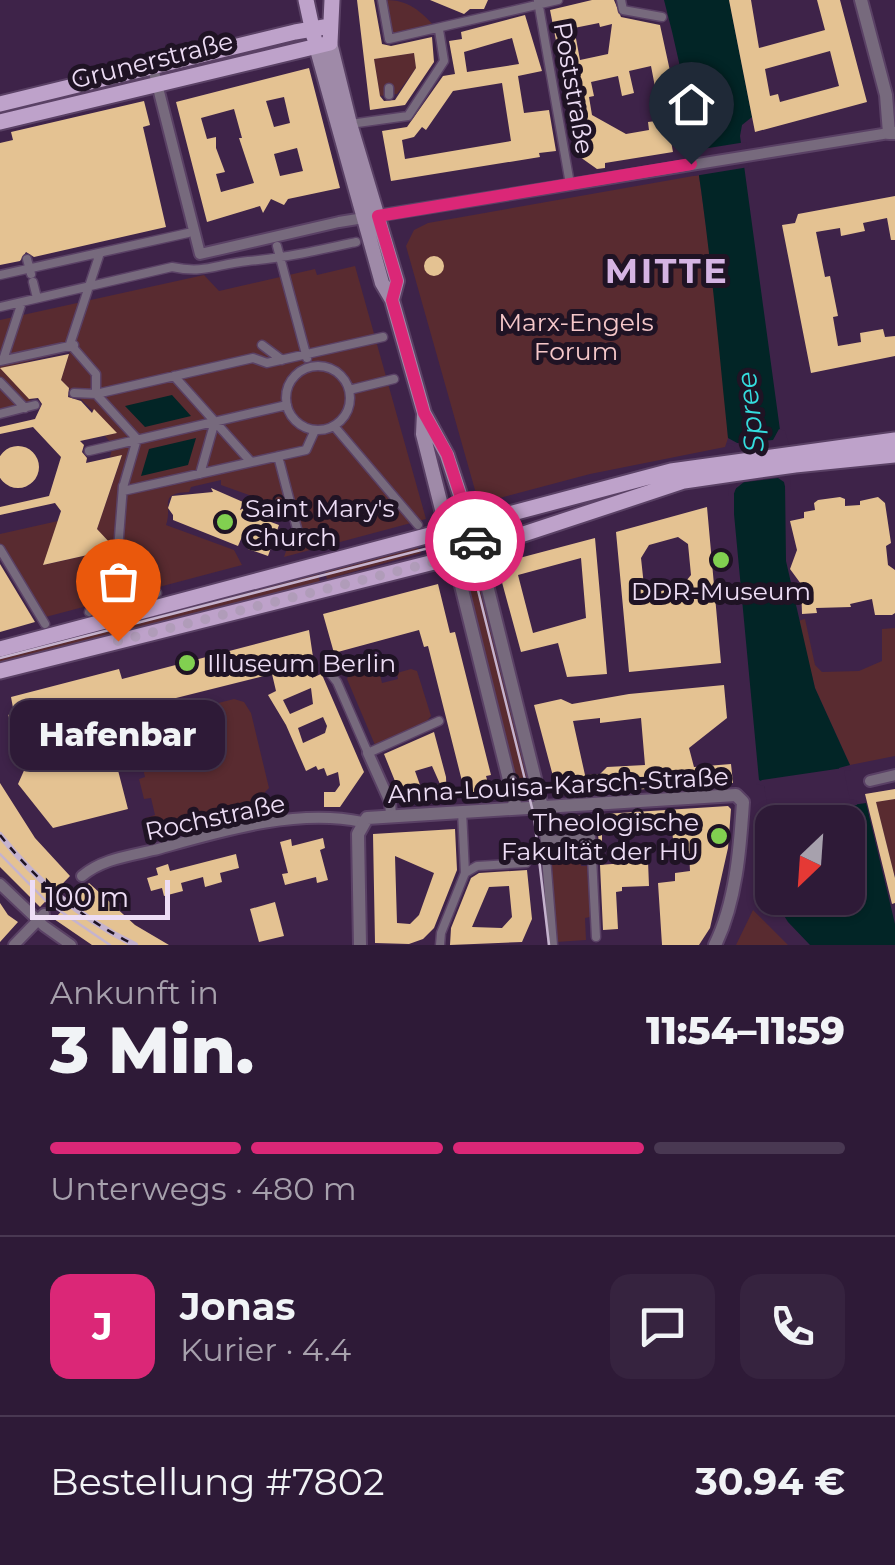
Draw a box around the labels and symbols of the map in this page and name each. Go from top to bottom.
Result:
street label: Poststraße [548,20,600,156]
street label: Grunerstraße [68,25,236,95]
pin [649,62,734,165]
district label: MITTE [605,249,729,292]
park label: Marx-Engels Forum [498,307,654,366]
water label: Spree [729,370,771,454]
courier [425,491,525,591]
place label: Saint Mary's Church [245,493,395,552]
marker: Saint Mary's Church [214,511,236,533]
pin [76,539,161,642]
marker: DDR-Museum [710,549,732,571]
place label: DDR-Museum [631,576,811,606]
place label: Illuseum Berlin [207,648,396,678]
marker: Illuseum Berlin [176,652,198,674]
callout: Hafenbar [11,701,226,771]
street label: Anna-Louisa-Karsch-Straße [387,761,729,809]
street label: Rochstraße [142,788,288,846]
north arrow [755,805,865,915]
place label: Theologische Fakultät der HU [501,807,699,866]
marker: Theologische Fakultät der HU [708,825,730,847]
scale bar [30,875,170,920]

